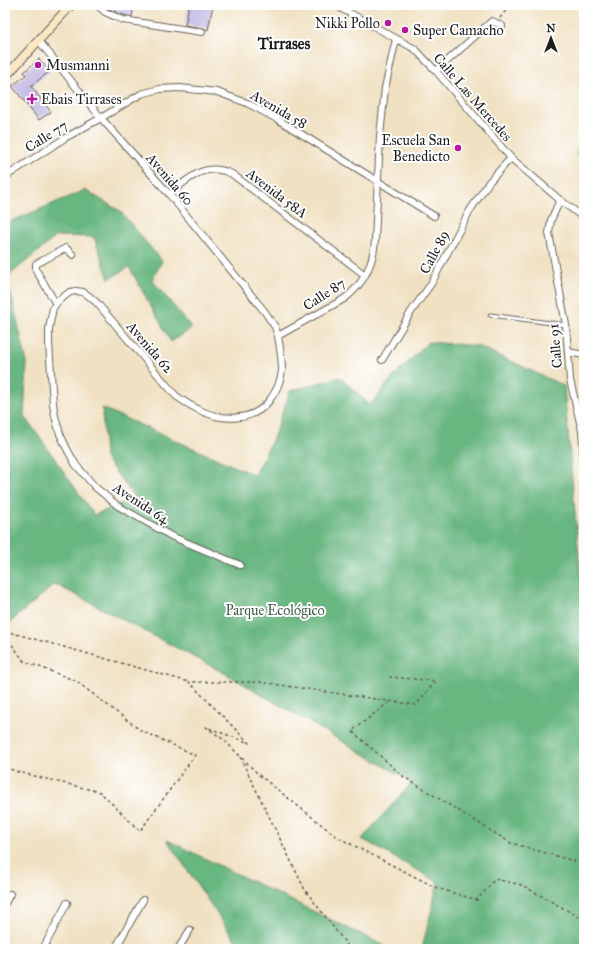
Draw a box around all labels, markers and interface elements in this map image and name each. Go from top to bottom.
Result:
place label: Nikki Pollo [315,15,380,32]
marker: Nikki Pollo [383,18,393,28]
north arrow [531,18,571,58]
place label: Super Camacho [413,22,504,39]
text: N [546,22,556,35]
marker: Super Camacho [400,25,410,35]
district label: Tirrases [257,34,310,53]
street label: Calle Las Mercedes [430,50,516,145]
place label: Musmanni [46,57,110,74]
marker: Musmanni [33,60,43,70]
street label: Avenida 58 [247,86,310,132]
place label: Ebais Tirrases [41,91,122,108]
marker: Ebais Tirrases [26,93,38,105]
street label: Calle 77 [22,117,71,156]
place label: Escuela San Benedicto [381,132,450,165]
marker: Escuela San Benedicto [453,143,463,153]
street label: Avenida 60 [142,149,197,209]
street label: Avenida 58A [242,164,311,222]
street label: Calle 89 [416,228,453,277]
street label: Calle 87 [300,275,349,314]
street label: Avenida 62 [122,317,177,377]
street label: Calle 91 [545,322,566,369]
street label: Avenida 64 [109,478,173,529]
park label: Parque Ecológico [225,602,325,620]

